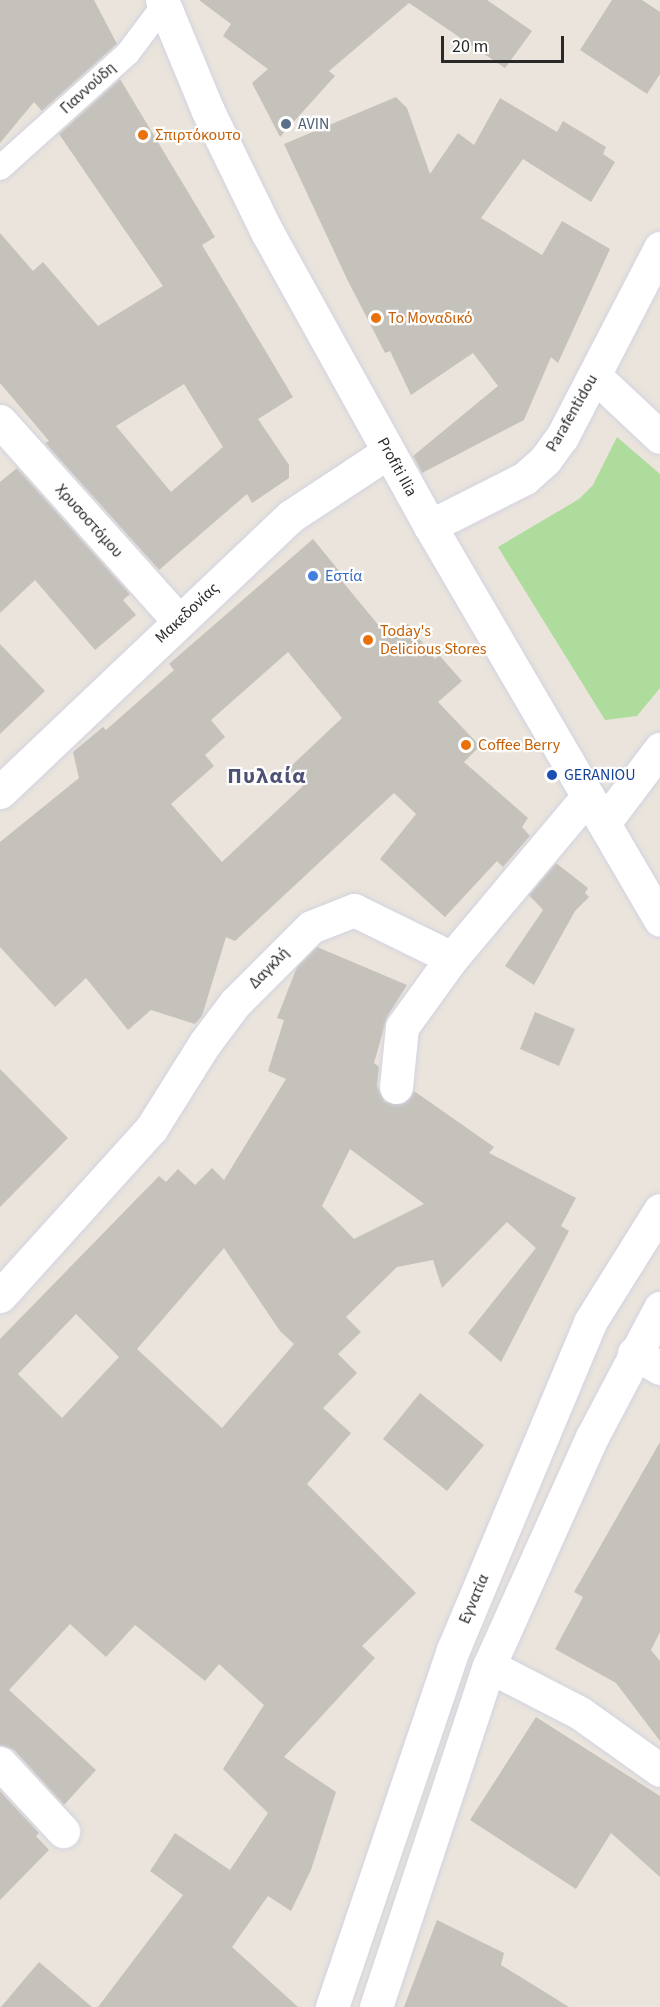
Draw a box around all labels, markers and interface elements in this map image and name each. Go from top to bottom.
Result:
scale bar [444,24,567,62]
text: 20 m [452,34,488,59]
street label: Γιαννούδη [56,58,120,118]
place label: AVIN [298,114,329,134]
marker: AVIN [279,117,293,131]
place label: Σπιρτόκουτο [155,125,241,145]
marker: Σπιρτόκουτο [136,128,150,142]
place label: Το Μοναδικό [388,308,473,328]
marker: Το Μοναδικό [369,311,383,325]
street label: Parafentidou [542,371,602,455]
street label: Profiti Ilia [373,434,421,500]
street label: Χρυσοστόμου [51,480,127,562]
place label: Εστία [325,566,362,586]
marker: Εστία [306,569,320,583]
street label: Μακεδονίας [151,579,223,647]
place label: Today's Delicious Stores [380,621,486,659]
marker: Today's Delicious Stores [361,633,375,647]
place label: Coffee Berry [478,735,560,755]
marker: Coffee Berry [459,738,473,752]
district label: Πυλαία [227,764,307,790]
place label: GERANIOU [564,765,636,785]
marker: GERANIOU [545,768,559,782]
street label: Δαγκλή [245,943,293,993]
street label: Εγνατία [455,1571,493,1627]

